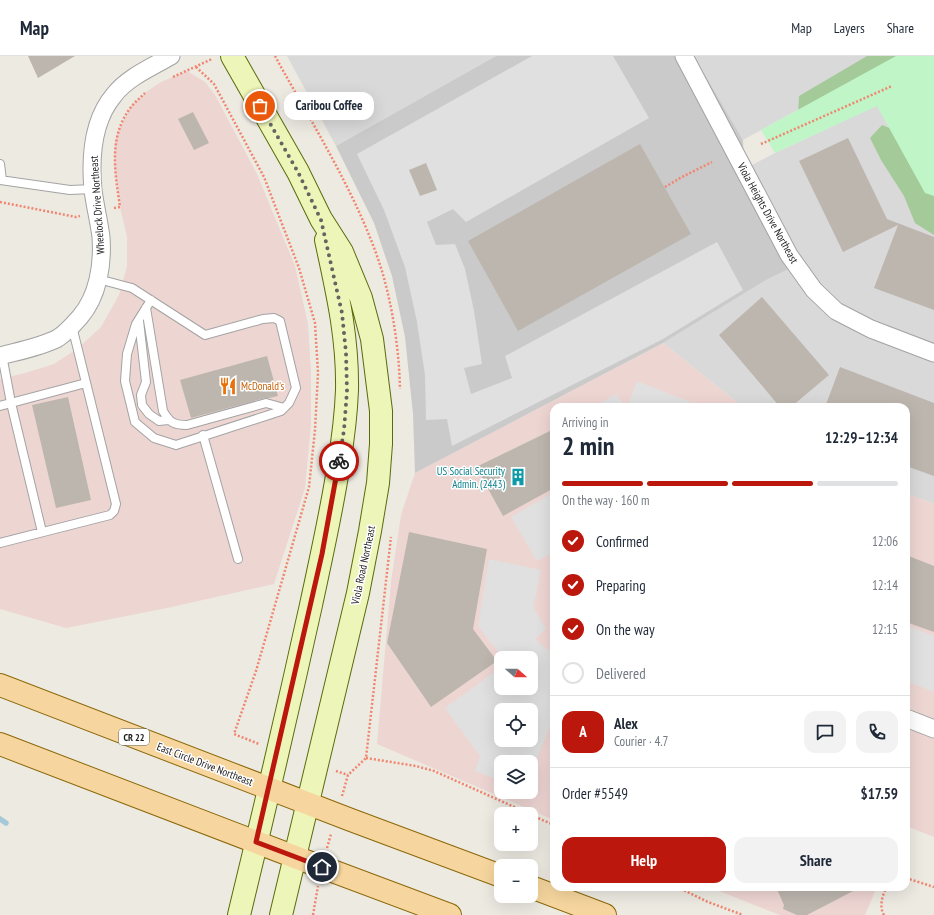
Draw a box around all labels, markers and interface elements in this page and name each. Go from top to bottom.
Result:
text: Map [20,16,49,40]
text: Map [791,19,812,37]
text: Layers [834,19,865,37]
text: Share [887,19,914,37]
pin [243,89,277,123]
callout: Caribou Coffee [284,92,374,120]
icon: bag [249,95,271,117]
text: Caribou Coffee [295,97,363,114]
street label: Wheelock Drive Northeast [87,155,107,255]
street label: Viola Heights Drive Northeast [734,159,801,266]
restaurant icon: McDonald's [218,376,238,396]
place label: McDonald's [241,379,284,393]
text: Arriving in [562,414,609,431]
text: 12:29–12:34 [825,428,898,447]
text: 2 min [562,429,615,462]
courier [319,441,359,481]
icon: bike [328,450,350,472]
place label: US Social Security Admin. (2443) [437,464,506,491]
building icon: US Social Security Admin. (2443) [508,467,528,487]
text: On the way · 160 m [562,492,649,509]
street label: Viola Road Northeast [348,524,378,607]
icon: check [562,530,584,552]
text: Confirmed [596,532,649,551]
text: 12:06 [872,533,898,550]
icon: check [562,574,584,596]
text: Preparing [596,576,646,595]
text: 12:14 [872,577,898,594]
icon: check [562,618,584,640]
text: On the way [596,620,655,639]
text: 12:15 [872,621,898,638]
north arrow [494,651,538,695]
map controls [494,651,538,903]
text: Delivered [596,664,646,683]
button: locate [494,703,538,747]
button: chat [804,711,846,753]
button: phone [856,711,898,753]
text: Alex [614,714,638,733]
text: A [579,722,587,741]
road number: CR 22 [119,729,149,745]
text: Courier · 4.7 [614,733,668,750]
street label: East Circle Drive Northeast [155,739,255,789]
button: layers [494,755,538,799]
text: Order #5549 [562,784,628,803]
text: $17.59 [860,784,898,803]
button: + [494,807,538,851]
button: Help [562,837,726,883]
button: Share [734,837,898,883]
pin [305,850,339,884]
icon: home [311,856,333,878]
button: − [494,859,538,903]

